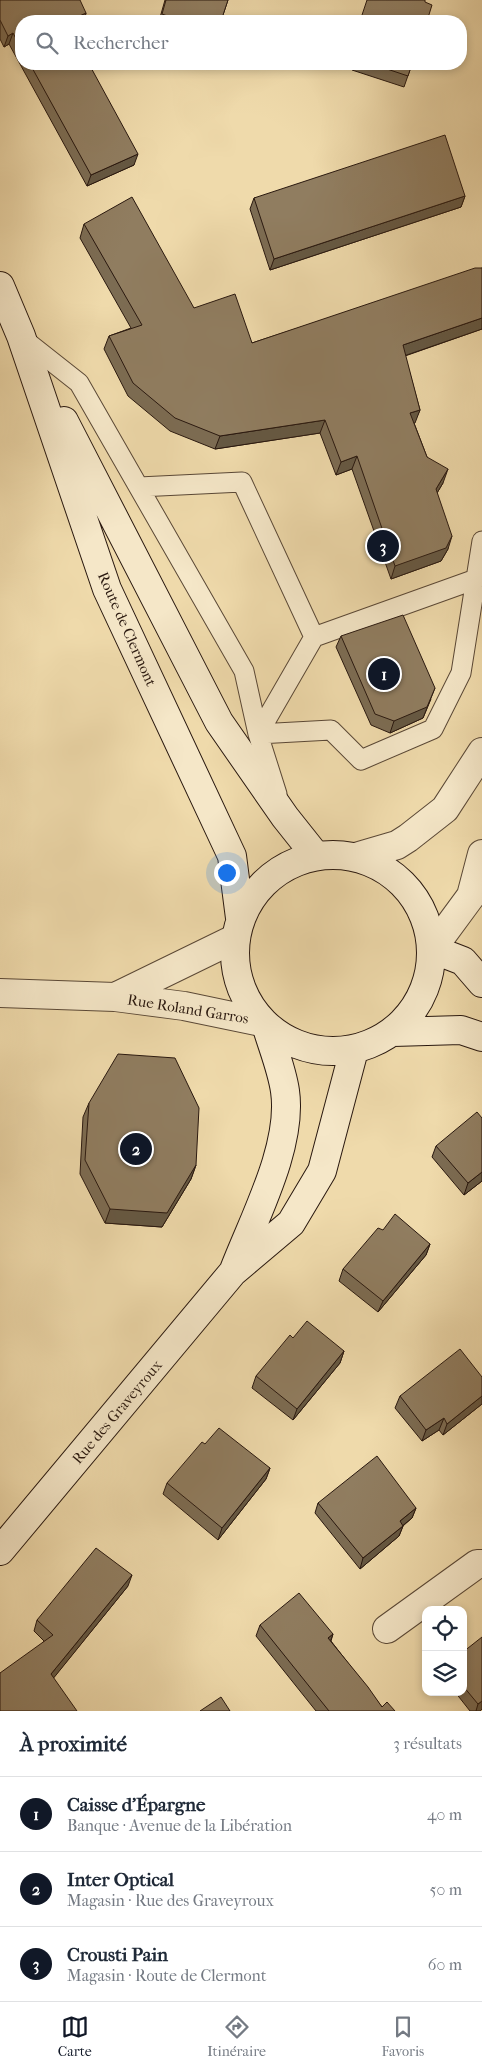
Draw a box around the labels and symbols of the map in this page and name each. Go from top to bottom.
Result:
pin: 3 [367,527,399,565]
street label: Route de Clermont [94,569,161,690]
pin: 1 [368,655,400,693]
your location [214,860,240,886]
street label: Rue Roland Garros [126,991,250,1028]
pin: 2 [120,1130,152,1168]
street label: Rue des Graveyroux [68,1356,166,1468]

